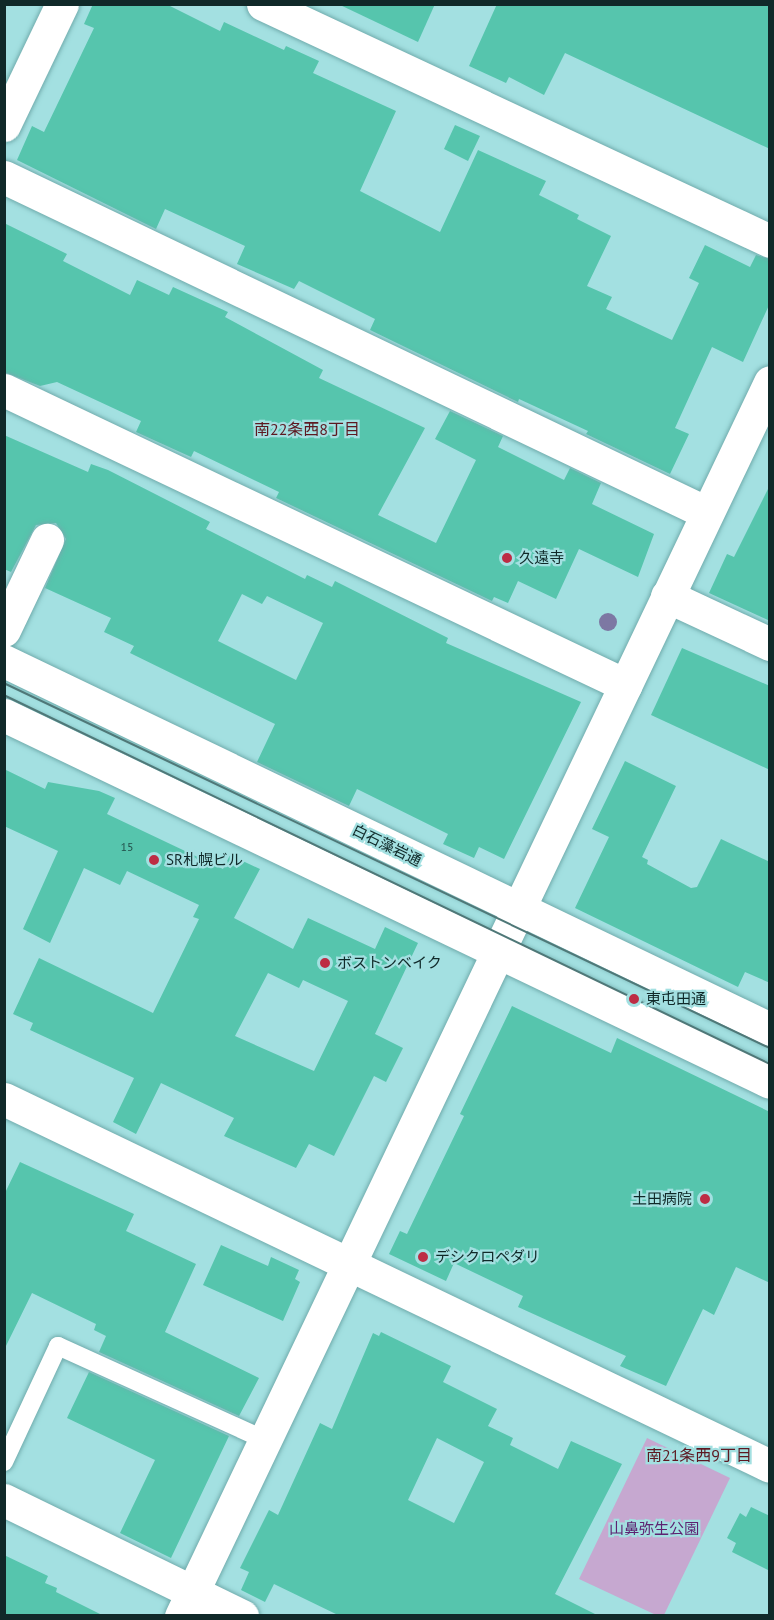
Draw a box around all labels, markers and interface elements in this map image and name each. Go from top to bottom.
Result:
district label: 南22条西8丁目 [254,419,360,439]
place label: 久遠寺 [519,549,564,567]
marker: 久遠寺 [500,551,514,565]
street label: 白石藻岩通 [349,820,425,870]
house number: 15 [120,840,134,854]
place label: SR札幌ビル [166,851,243,869]
marker: SR札幌ビル [147,853,161,867]
place label: ボストンベイク [337,954,442,972]
marker: ボストンベイク [318,956,332,970]
place label: 東屯田通 [646,990,706,1008]
marker: 東屯田通 [627,992,641,1006]
place label: 土田病院 [632,1190,692,1208]
marker: 土田病院 [696,1190,714,1208]
place label: デシクロペダリ [435,1248,540,1266]
marker: デシクロペダリ [416,1250,430,1264]
district label: 南21条西9丁目 [646,1445,752,1465]
park label: 山鼻弥生公園 [609,1520,699,1538]

